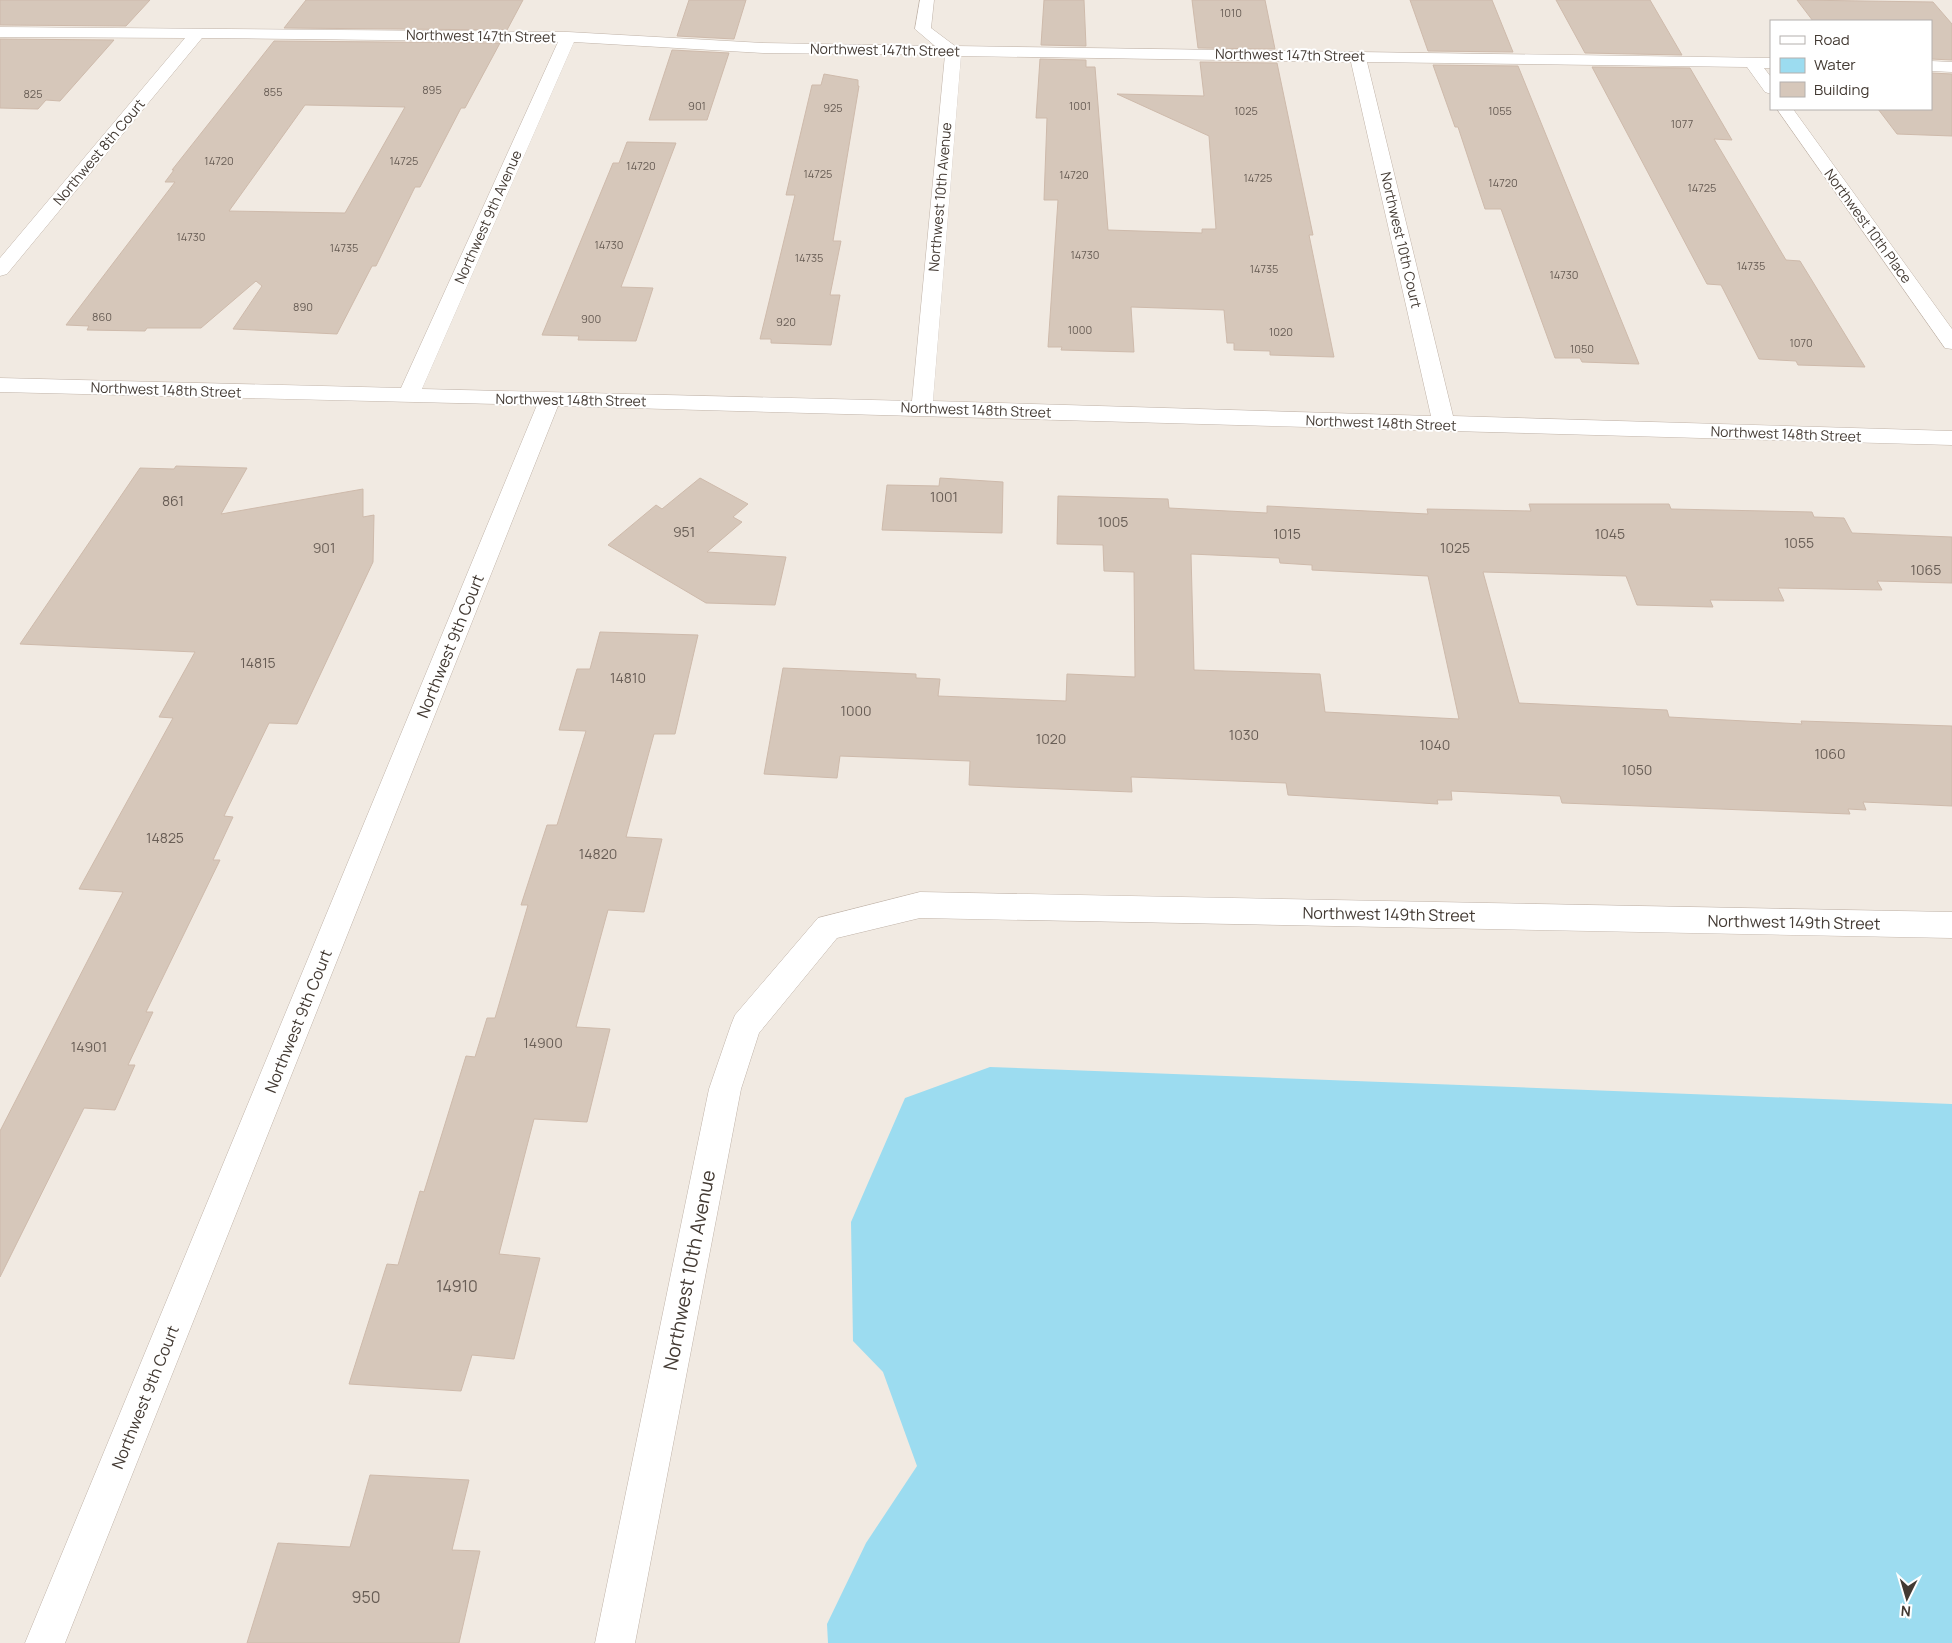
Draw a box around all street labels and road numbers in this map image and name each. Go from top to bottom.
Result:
street label: Northwest 147th Street [406,25,556,46]
street label: Northwest 147th Street [810,39,960,60]
street label: Northwest 147th Street [1215,44,1365,65]
street label: Northwest 8th Court [48,94,149,209]
street label: Northwest 10th Avenue [924,121,955,272]
street label: Northwest 9th Avenue [449,147,526,287]
street label: Northwest 10th Place [1820,165,1916,287]
street label: Northwest 10th Court [1377,170,1426,310]
street label: Northwest 148th Street [90,377,242,402]
street label: Northwest 148th Street [495,389,647,410]
street label: Northwest 148th Street [900,397,1052,422]
street label: Northwest 148th Street [1305,410,1457,435]
street label: Northwest 148th Street [1710,421,1862,446]
street label: Northwest 9th Court [411,571,489,721]
street label: Northwest 149th Street [1302,901,1476,927]
street label: Northwest 149th Street [1707,909,1881,935]
street label: Northwest 9th Court [259,946,337,1096]
street label: Northwest 10th Avenue [657,1168,721,1372]
street label: Northwest 9th Court [106,1322,184,1472]

